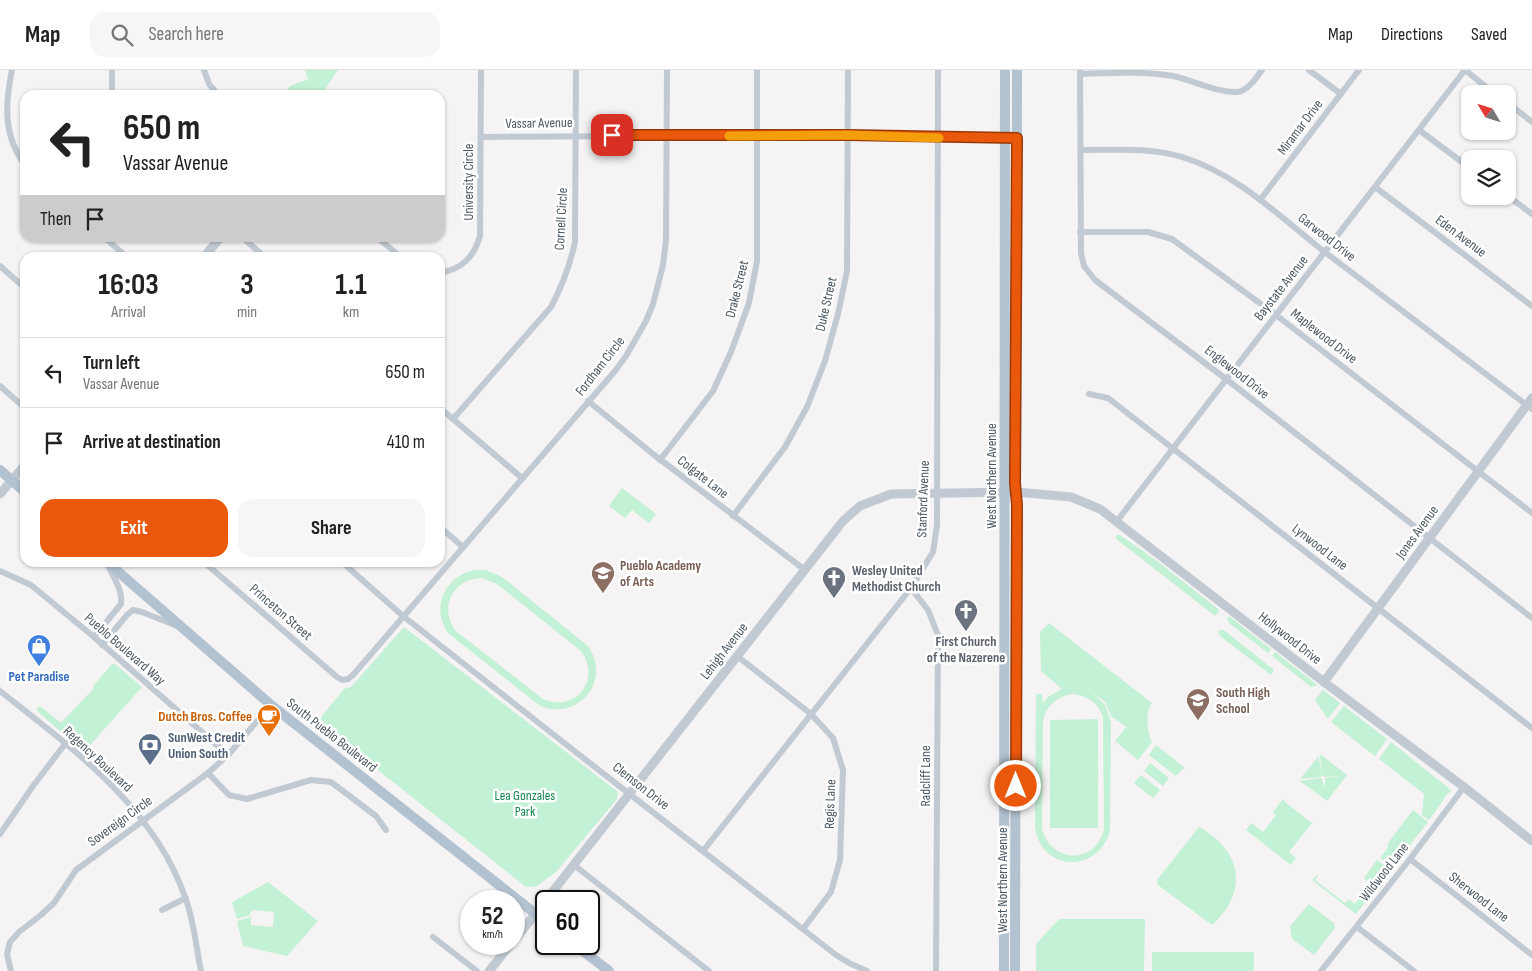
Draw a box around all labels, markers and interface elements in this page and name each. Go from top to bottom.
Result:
search box [90,12,440,57]
text: Map [25,20,60,49]
icon: search [108,21,136,49]
text: Search here [148,23,224,46]
text: Map [1328,24,1353,45]
text: Directions [1381,24,1443,45]
text: Saved [1471,24,1507,45]
north arrow [1461,85,1516,140]
map controls [1461,85,1516,205]
street label: Miramar Drive [1274,96,1326,158]
text: 650 m [123,107,200,150]
icon: left [40,110,105,175]
street label: Vassar Avenue [505,114,573,132]
pin [591,114,633,156]
icon: arrive [598,121,626,149]
street label: University Circle [460,144,477,220]
text: Vassar Avenue [123,150,228,177]
button: layers [1461,150,1516,205]
street label: Cornell Circle [551,187,571,251]
icon: arrive [81,205,109,233]
text: Then [40,208,71,231]
street label: Garwood Drive [1295,209,1359,265]
street label: Eden Avenue [1432,211,1490,261]
street label: Baystate Avenue [1250,252,1312,324]
street label: Drake Street [722,259,752,319]
text: 16:03 [98,267,159,303]
text: 3 [240,267,254,303]
text: 1.1 [335,267,367,303]
street label: Duke Street [812,275,840,333]
text: Arrival [111,303,146,322]
text: min [237,303,257,322]
text: km [343,303,359,322]
street label: Maplewood Drive [1287,305,1361,367]
street label: Fordham Circle [572,333,628,399]
street label: Englewood Drive [1201,341,1273,403]
text: Turn left [83,352,140,375]
icon: left [40,359,68,387]
text: 650 m [385,361,425,384]
text: Vassar Avenue [83,375,160,394]
street label: West Northern Avenue [983,423,1000,529]
icon: arrive [40,429,68,457]
text: Arrive at destination [83,431,221,454]
text: 410 m [387,431,425,454]
street label: Colgate Lane [674,452,732,502]
street label: Stanford Avenue [913,460,933,538]
button: Exit [40,499,228,557]
button: Share [238,499,425,557]
street label: Jones Avenue [1391,502,1442,563]
street label: Lynwood Lane [1289,520,1351,574]
place label: Pueblo Academy of Arts [620,557,701,590]
school or university icon: Pueblo Academy of Arts [590,560,616,594]
place label: Wesley United Methodist Church [852,562,941,595]
church icon: Wesley United Methodist Church [821,565,847,599]
street label: Princeton Street [246,580,316,644]
church icon: First Church of the Nazerene [953,598,979,632]
street label: Hollywood Drive [1255,608,1325,668]
street label: Pueblo Boulevard Way [81,609,169,689]
street label: Lehigh Avenue [697,619,751,683]
shop icon: Pet Paradise [26,633,52,667]
place label: First Church of the Nazerene [927,633,1005,666]
place label: Pet Paradise [8,668,70,685]
place label: South High School [1216,684,1270,717]
school or university icon: South High School [1185,687,1211,721]
street label: South Pueblo Boulevard [283,694,381,776]
cafe icon: Dutch Bros. Coffee [256,703,282,737]
place label: Dutch Bros. Coffee [158,708,252,725]
street label: Regency Boulevard [60,723,136,795]
place label: SunWest Credit Union South [168,729,246,762]
bank icon: SunWest Credit Union South [137,732,163,766]
street label: Radcliff Lane [917,745,934,807]
street label: Clemson Drive [609,759,673,813]
position arrow [989,759,1041,811]
street label: Regis Lane [821,779,839,829]
park label: Lea Gonzales Park [495,787,555,820]
street label: Sovereign Circle [84,792,156,850]
street label: West Northern Avenue [994,827,1011,933]
street label: Wildwood Lane [1356,839,1412,905]
street label: Sherwood Lane [1446,868,1512,926]
speed limit sign: 60 [535,890,600,955]
text: 52 [482,901,503,932]
text: km/h [482,927,503,942]

